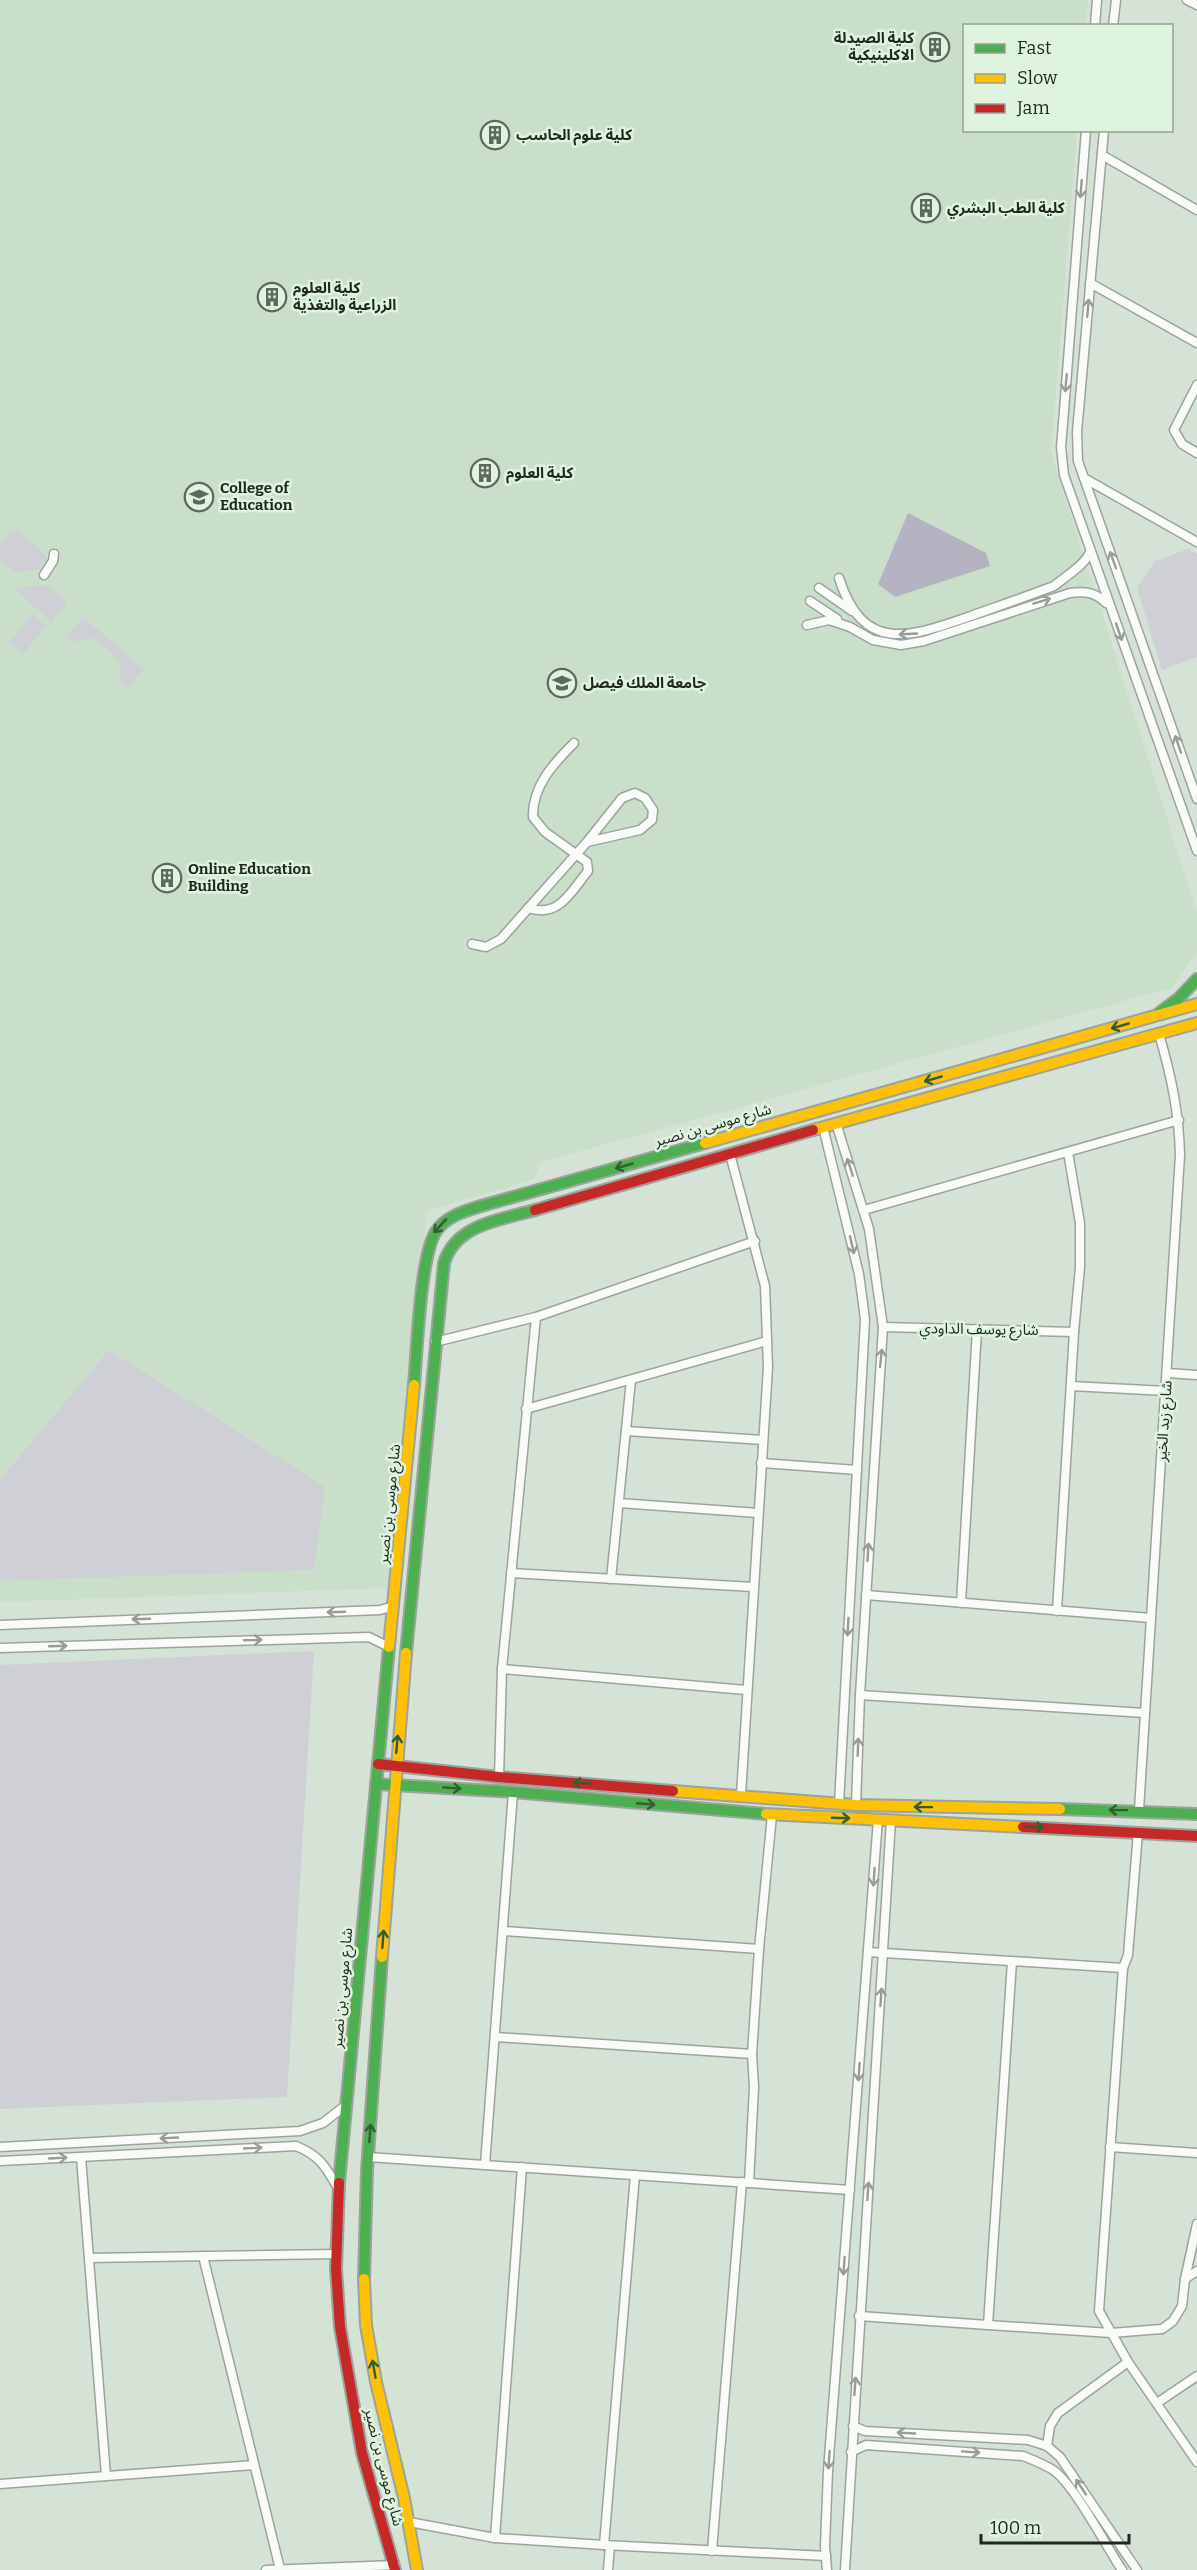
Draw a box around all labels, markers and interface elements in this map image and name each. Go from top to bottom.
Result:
legend [963,24,1173,132]
place label: كلية الصيدلة الاكلينيكية [834,29,914,64]
building icon: كلية الصيدلة الاكلينيكية [919,31,951,63]
text: Fast [1017,37,1052,59]
text: Slow [1017,67,1058,89]
text: Jam [1016,97,1050,119]
building icon: كلية علوم الحاسب [479,119,511,151]
place label: كلية علوم الحاسب [516,126,632,146]
one-way arrow [1076,178,1087,198]
building icon: كلية الطب البشري [910,192,942,224]
place label: كلية الطب البشري [947,199,1065,219]
place label: كلية العلوم الزراعية والتغذية [293,279,396,314]
building icon: كلية العلوم الزراعية والتغذية [256,281,288,313]
one-way arrow [1083,299,1094,319]
one-way arrow [1060,373,1071,393]
building icon: كلية العلوم [469,457,501,489]
place label: كلية العلوم [506,464,573,484]
place label: College of Education [220,479,293,514]
school or university icon: College of Education [183,481,215,513]
one-way arrow [1107,551,1118,569]
one-way arrow [1032,595,1051,606]
one-way arrow [1114,622,1125,640]
one-way arrow [899,628,918,639]
school or university icon: جامعة الملك فيصل [546,667,578,699]
place label: جامعة الملك فيصل [583,674,707,692]
one-way arrow [1171,735,1182,753]
place label: Online Education Building [188,860,311,895]
building icon: Online Education Building [151,862,183,894]
one-way arrow [1111,1021,1130,1032]
one-way arrow [924,1073,943,1085]
street label: شارع موسى بن نصير [652,1100,775,1153]
one-way arrow [844,1158,855,1177]
one-way arrow [615,1161,634,1172]
one-way arrow [433,1219,447,1234]
one-way arrow [846,1235,858,1254]
street label: شارع يوسف الداودي [919,1319,1039,1342]
one-way arrow [876,1348,887,1368]
street label: شارع زيد الخير [1152,1380,1179,1463]
street label: شارع موسى بن نصير [374,1443,407,1566]
one-way arrow [863,1543,874,1563]
one-way arrow [326,1606,346,1617]
one-way arrow [131,1614,151,1625]
one-way arrow [843,1616,854,1636]
one-way arrow [243,1634,263,1646]
one-way arrow [48,1640,68,1652]
one-way arrow [392,1735,403,1755]
one-way arrow [852,1737,863,1757]
one-way arrow [572,1777,592,1788]
one-way arrow [441,1783,461,1794]
one-way arrow [636,1799,656,1810]
one-way arrow [913,1801,933,1812]
one-way arrow [1108,1804,1128,1816]
one-way arrow [830,1812,850,1823]
one-way arrow [1025,1822,1045,1833]
one-way arrow [868,1867,879,1887]
street label: شارع موسى بن نصير [328,1927,359,2050]
one-way arrow [378,1929,389,1949]
one-way arrow [876,1987,887,2007]
one-way arrow [853,2061,864,2081]
one-way arrow [365,2124,376,2144]
one-way arrow [160,2133,180,2144]
one-way arrow [243,2143,263,2154]
one-way arrow [48,2153,68,2164]
one-way arrow [863,2182,874,2202]
one-way arrow [838,2256,849,2276]
one-way arrow [368,2360,379,2380]
one-way arrow [850,2376,861,2396]
street label: شارع موسى بن نصير [358,2405,407,2529]
one-way arrow [897,2428,917,2439]
one-way arrow [961,2447,981,2458]
one-way arrow [823,2450,834,2470]
one-way arrow [1075,2479,1087,2495]
scale bar [981,2507,1130,2545]
text: 100 m [990,2517,1041,2539]

